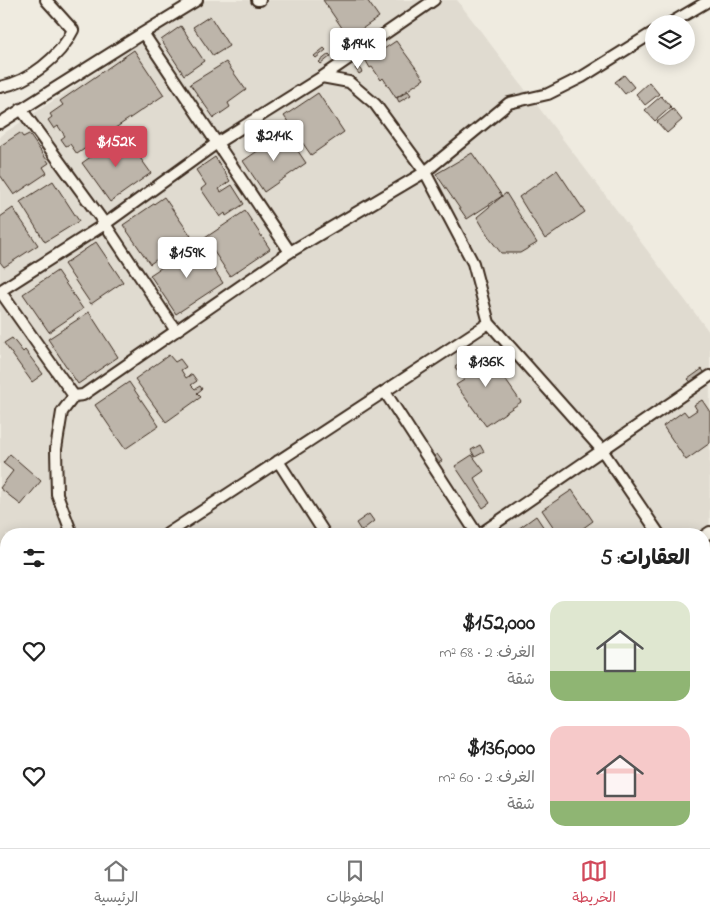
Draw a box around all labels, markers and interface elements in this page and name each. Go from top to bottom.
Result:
map controls [645,15,695,65]
button: layers [645,15,695,65]
pin: $194K [323,28,393,70]
text: $194K [341,32,375,56]
pin: $214K [239,120,309,162]
text: $214K [255,124,293,148]
pin: $152K [81,126,151,168]
text: $152K [96,130,136,154]
pin: $159K [152,236,222,279]
text: $159K [169,241,205,265]
pin: $136K [451,346,521,388]
text: $136K [468,350,504,374]
icon: filters [20,544,48,572]
text: العقارات: 5 [601,544,690,574]
text: $152,000 [462,609,535,639]
icon: home [590,621,650,681]
icon: heart [20,637,48,665]
text: الغرف: 2 · 68 m² [439,641,535,665]
text: شقة [507,668,535,692]
text: $136,000 [467,734,535,764]
icon: home [590,746,650,806]
icon: heart [20,762,48,790]
text: الغرف: 2 · 60 m² [438,766,535,790]
text: شقة [507,793,535,817]
tab: الرئيسية [94,857,138,910]
tab: المحفوظات [326,857,384,910]
tab: الخريطة [572,857,616,910]

